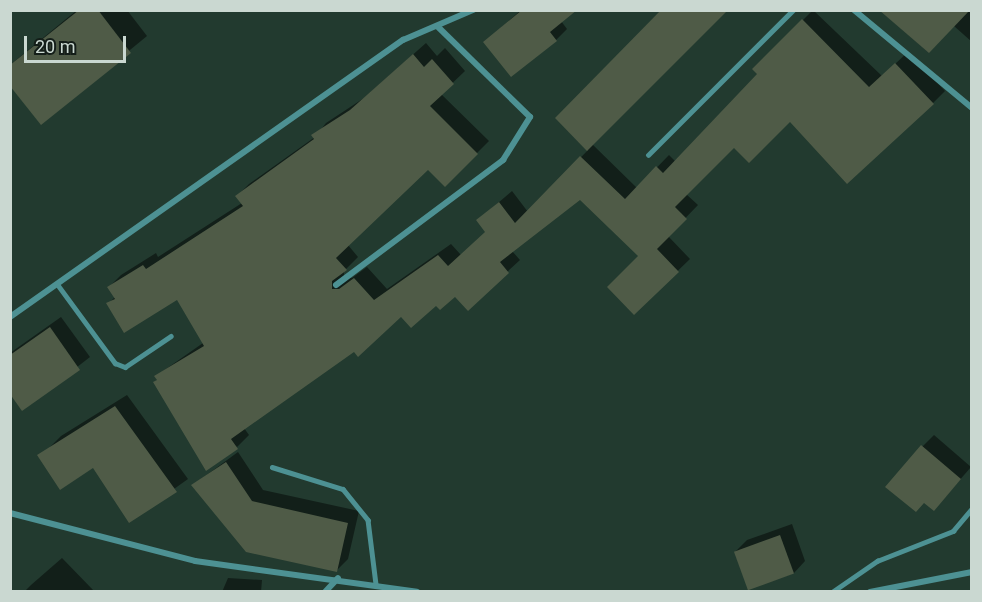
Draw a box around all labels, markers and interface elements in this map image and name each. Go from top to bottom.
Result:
scale bar [27,24,129,62]
text: 20 m [35,36,75,57]

